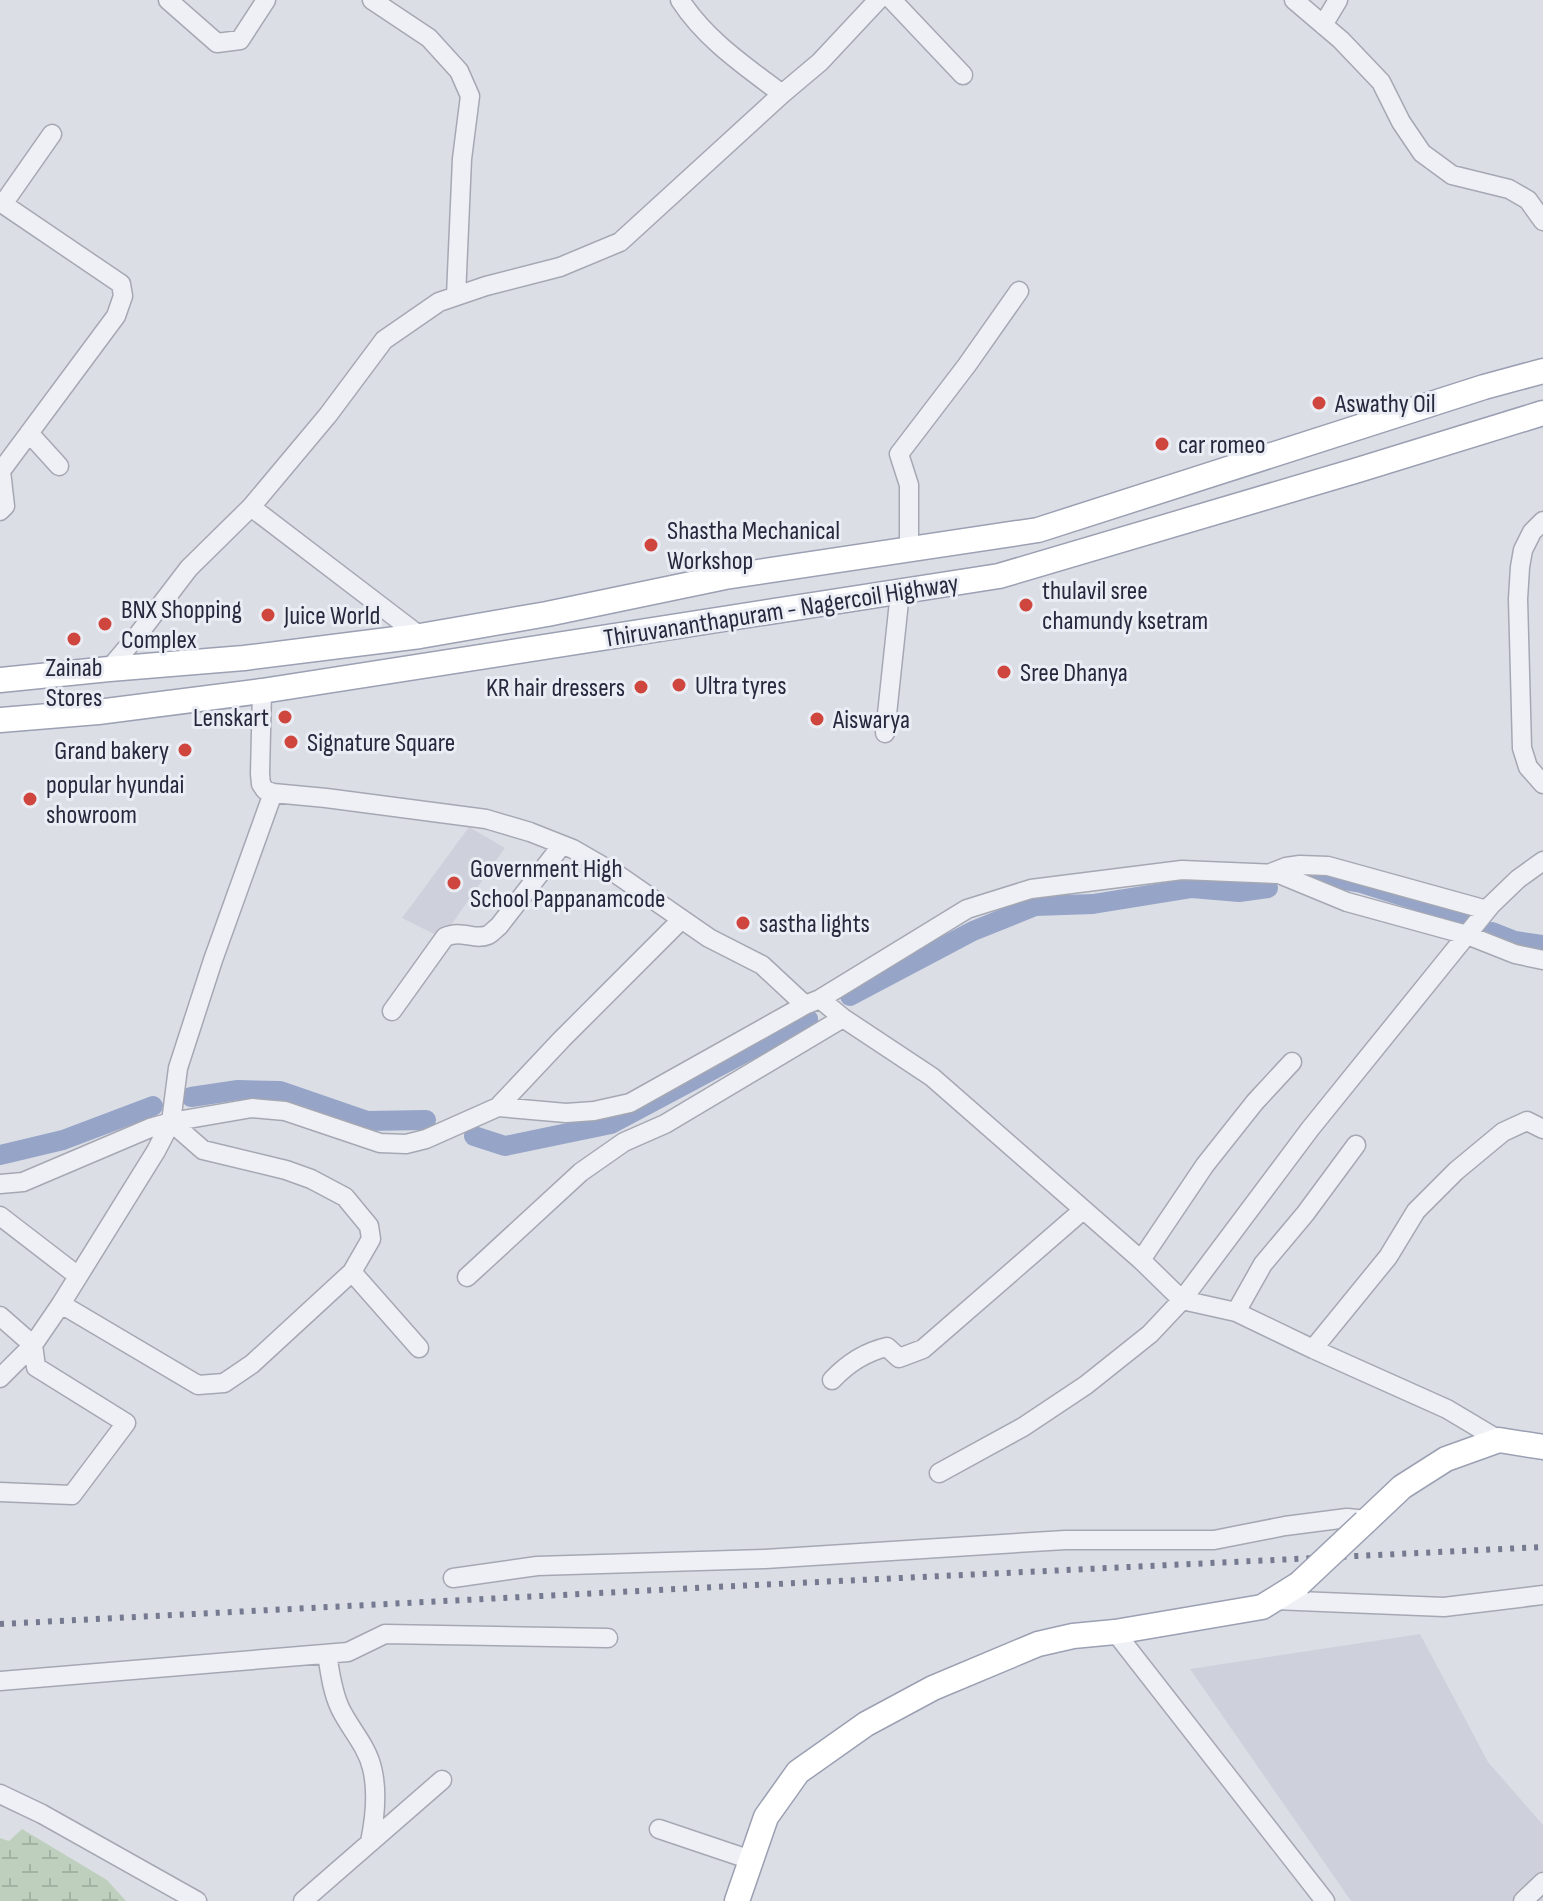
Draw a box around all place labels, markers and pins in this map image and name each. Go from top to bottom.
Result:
place label: Aswathy Oil [1334,389,1435,420]
marker: Aswathy Oil [1310,394,1328,412]
place label: car romeo [1178,430,1265,461]
marker: car romeo [1153,435,1171,453]
place label: Shastha Mechanical Workshop [667,516,840,577]
marker: Shastha Mechanical Workshop [642,536,660,554]
place label: thulavil sree chamundy ksetram [1042,576,1208,637]
place label: BNX Shopping Complex [121,595,242,656]
marker: thulavil sree chamundy ksetram [1017,596,1035,614]
place label: Juice World [283,601,380,632]
marker: Juice World [259,606,277,624]
marker: BNX Shopping Complex [96,615,114,633]
marker: Zainab Stores [65,630,83,648]
place label: Zainab Stores [45,653,103,714]
place label: Sree Dhanya [1020,658,1128,689]
marker: Sree Dhanya [995,663,1013,681]
place label: Ultra tyres [695,671,787,702]
place label: KR hair dressers [486,673,625,704]
marker: Ultra tyres [670,676,688,694]
marker: KR hair dressers [632,678,650,696]
place label: Lenskart [193,703,269,734]
place label: Aiswarya [832,705,910,736]
marker: Lenskart [276,708,294,726]
marker: Aiswarya [808,710,826,728]
place label: Signature Square [307,728,455,759]
marker: Signature Square [282,733,300,751]
place label: Grand bakery [54,736,169,767]
marker: Grand bakery [176,741,194,759]
place label: popular hyundai showroom [46,770,184,831]
marker: popular hyundai showroom [21,790,39,808]
place label: Government High School Pappanamcode [470,854,666,915]
marker: Government High School Pappanamcode [445,874,463,892]
place label: sastha lights [759,909,870,940]
marker: sastha lights [734,914,752,932]

